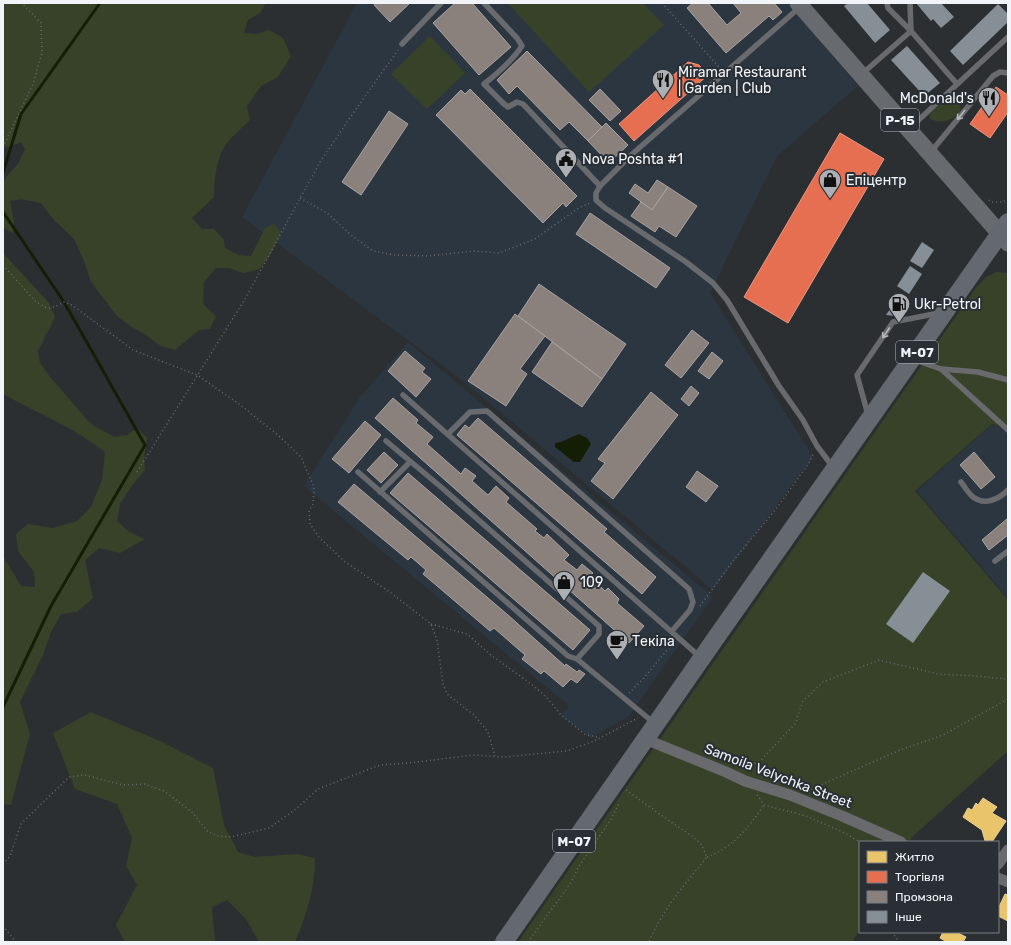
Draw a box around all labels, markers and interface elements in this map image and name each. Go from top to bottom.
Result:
place label: Miramar Restaurant | Garden | Club [678,64,807,97]
restaurant icon: Miramar Restaurant | Garden | Club [650,67,676,100]
restaurant icon: McDonald's [976,85,1002,118]
place label: McDonald's [900,90,974,107]
road number: Р-15 [881,109,919,131]
one-way arrow [957,110,966,120]
public building icon: Nova Poshta #1 [553,146,579,179]
place label: Nova Poshta #1 [582,151,683,168]
shop icon: Епіцентр [817,167,843,200]
place label: Епіцентр [846,172,907,189]
fuel station icon: Ukr-Petrol [886,291,912,324]
place label: Ukr-Petrol [914,296,981,313]
one-way arrow [881,327,890,338]
road number: М-07 [896,341,938,363]
shop icon: 109 [551,569,577,602]
place label: 109 [580,574,603,591]
cafe icon: Текіла [604,628,630,661]
place label: Текіла [632,633,675,650]
street label: Samoila Velychka Street [702,740,855,812]
road number: М-07 [553,830,595,852]
legend [859,841,999,933]
text: Житло [895,850,934,864]
text: Торгівля [895,870,944,884]
text: Промзона [895,890,953,904]
text: Інше [895,910,922,924]

